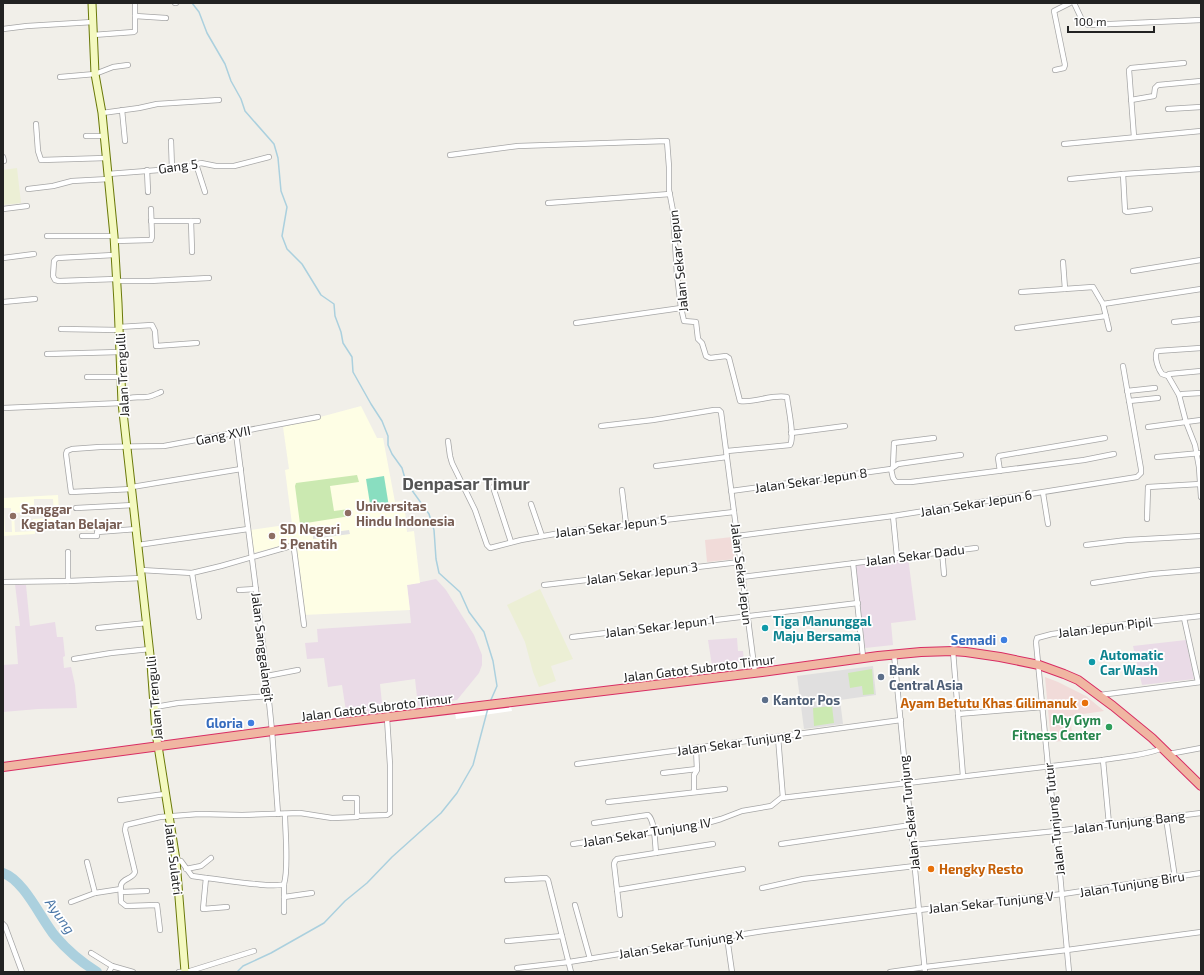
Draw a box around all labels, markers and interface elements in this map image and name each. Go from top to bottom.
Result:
scale bar [1068,8,1154,34]
text: 100 m [1074,14,1106,28]
street label: Gang 5 [157,155,199,177]
street label: Jalan Sekar Jepun [665,209,691,313]
street label: Jalan Trengulli [112,333,132,417]
street label: Gang XVII [194,422,252,448]
street label: Jalan Sekar Jepun 8 [754,464,868,496]
district label: Denpasar Timur [402,473,530,493]
street label: Jalan Sekar Jepun 6 [919,486,1033,520]
place label: Universitas Hindu Indonesia [356,498,455,529]
place label: Sanggar Kegiatan Belajar [21,501,123,532]
marker: Universitas Hindu Indonesia [343,508,353,518]
marker: Sanggar Kegiatan Belajar [8,511,18,521]
street label: Jalan Sekar Jepun 5 [554,511,668,541]
place label: SD Negeri 5 Penatih [280,521,340,552]
street label: Jalan Sekar Jepun [728,522,756,626]
marker: SD Negeri 5 Penatih [267,531,277,541]
street label: Jalan Sekar Dadu [865,541,965,569]
street label: Jalan Sekar Jepun 3 [585,558,699,588]
street label: Jalan Sanggalangit [248,591,278,703]
street label: Jalan Sekar Jepun 1 [604,611,716,641]
place label: Tiga Manunggal Maju Bersama [773,613,872,644]
street label: Jalan Jepun Pipil [1057,613,1153,641]
marker: Tiga Manunggal Maju Bersama [760,623,770,633]
place label: Semadi [951,632,996,648]
marker: Semadi [999,635,1009,645]
place label: Automatic Car Wash [1100,647,1164,678]
street label: Jalan Gatot Subroto Timur [622,651,776,685]
street label: Jalan Trengulli [142,655,166,741]
marker: Automatic Car Wash [1087,657,1097,667]
place label: Bank Central Asia [889,662,963,693]
marker: Bank Central Asia [876,672,886,682]
street label: Jalan Gatot Subroto Timur [300,690,454,724]
place label: Kantor Pos [773,692,840,708]
marker: Kantor Pos [760,695,770,705]
place label: Ayam Betutu Khas Gilimanuk [901,695,1078,711]
marker: Ayam Betutu Khas Gilimanuk [1080,698,1090,708]
place label: My Gym Fitness Center [1012,712,1101,743]
place label: Gloria [206,715,243,731]
marker: Gloria [246,718,256,728]
marker: My Gym Fitness Center [1104,722,1114,732]
street label: Jalan Sekar Tunjung 2 [676,725,802,759]
street label: Jalan Sekar Tunjung [895,755,923,871]
street label: Jalan Tunjung Tutur [1040,762,1068,876]
street label: Jalan Tunjung Bang [1072,807,1186,837]
street label: Jalan Sekar Tunjung IV [582,814,712,850]
street label: Jalan Sulatri [162,822,186,896]
place label: Hengky Resto [939,861,1024,877]
marker: Hengky Resto [926,864,936,874]
street label: Jalan Tunjung Biru [1078,868,1186,900]
street label: Jalan Sekar Tunjung V [928,887,1055,917]
water label: Ayung [41,894,79,937]
street label: Jalan Sekar Tunjung X [617,926,745,962]

